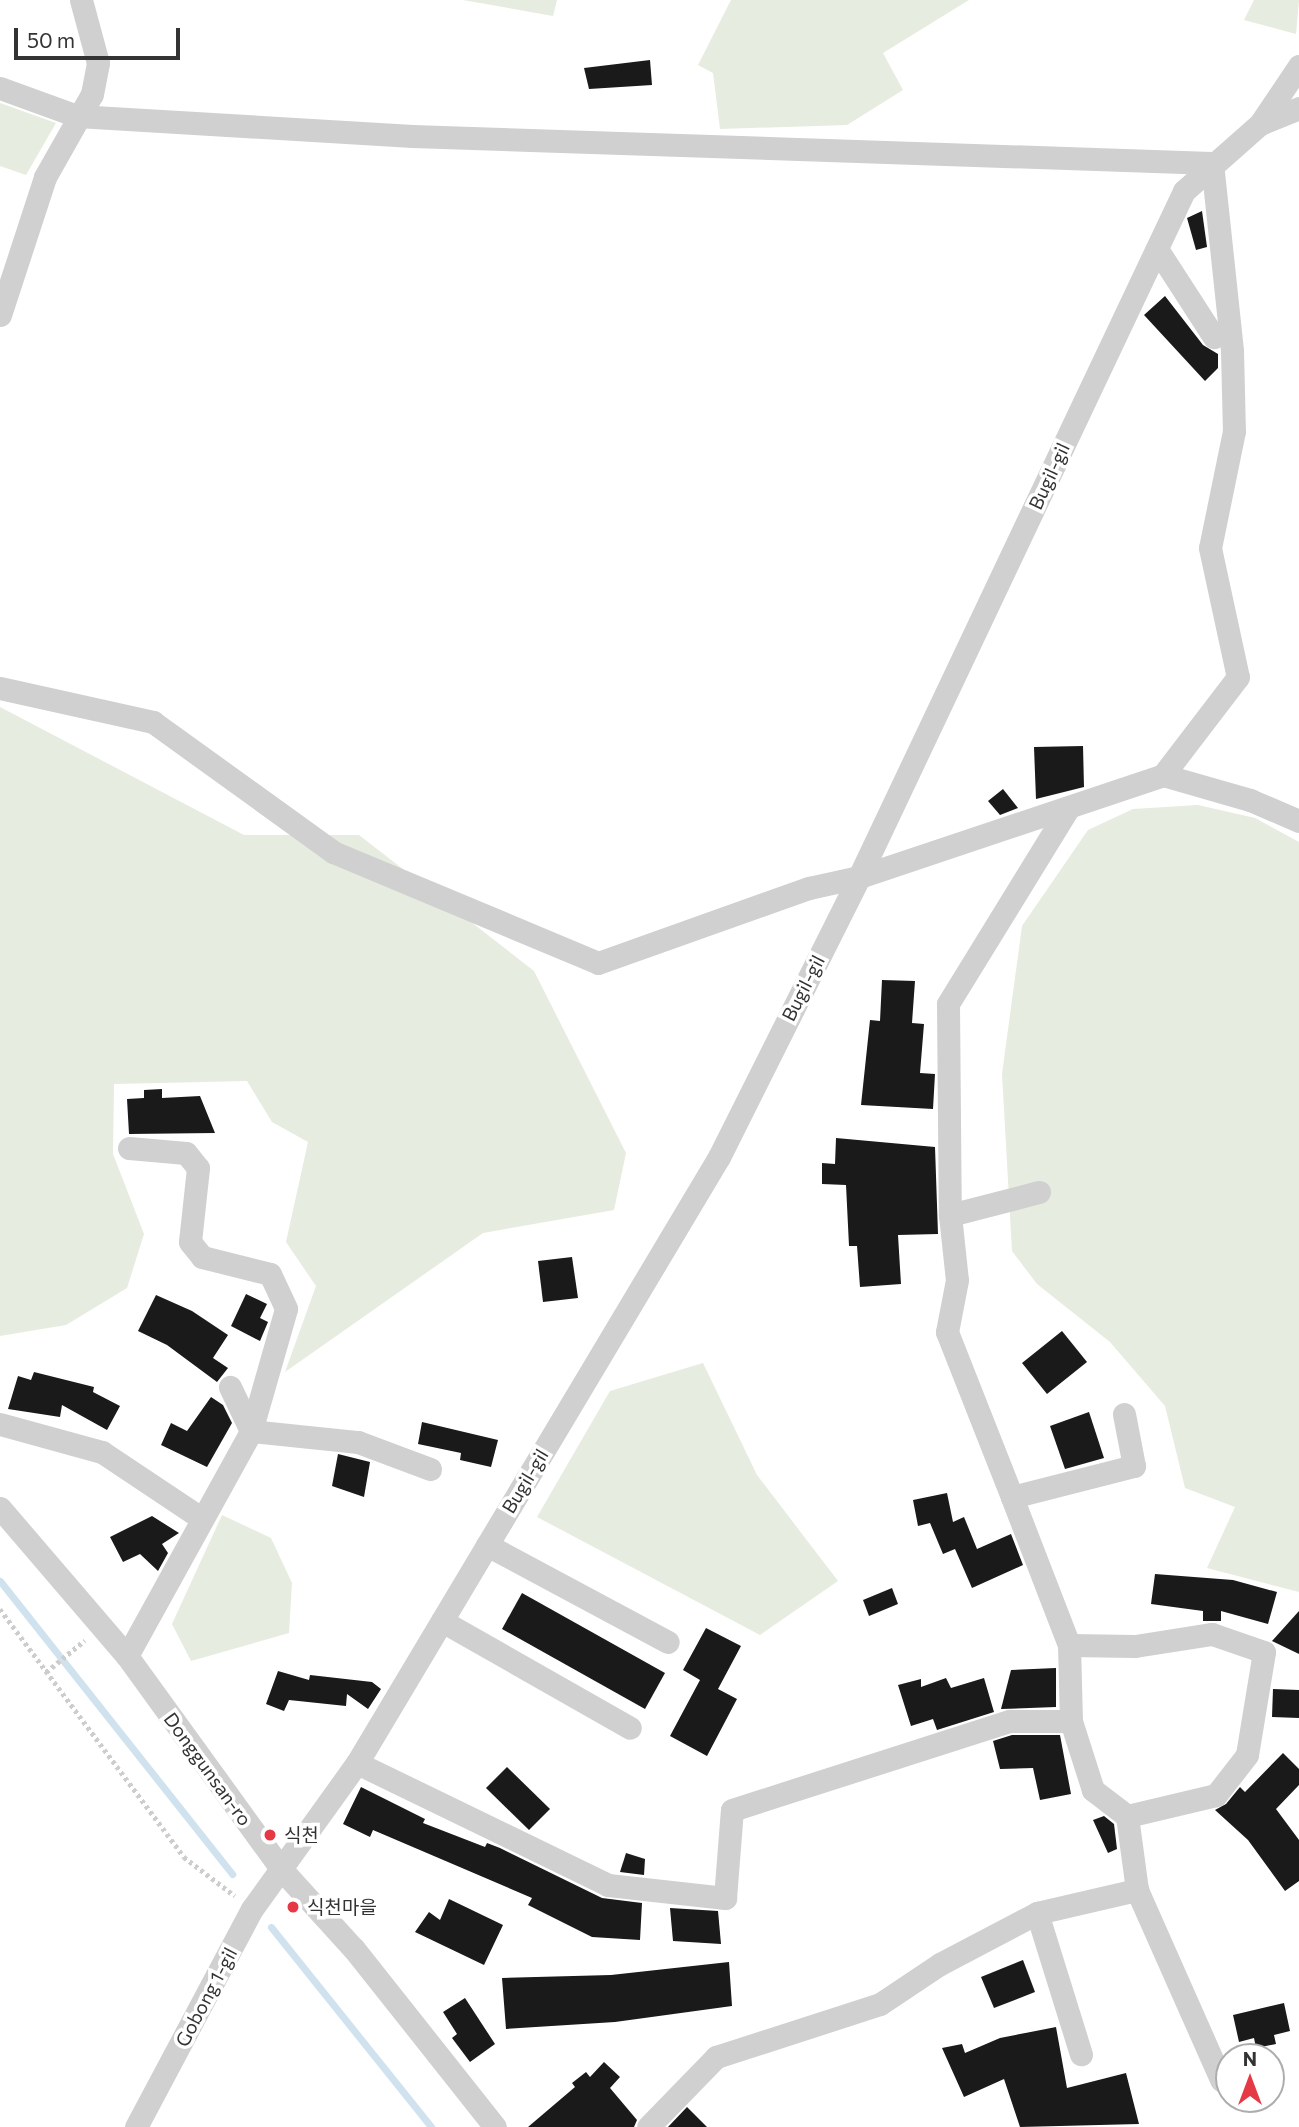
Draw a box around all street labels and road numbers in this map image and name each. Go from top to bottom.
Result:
street label: Bugil-gil [1024,439,1074,513]
street label: Bugil-gil [777,951,829,1025]
street label: Bugil-gil [497,1445,553,1517]
street label: Donggunsan-ro [159,1708,257,1830]
street label: Gobong 1-gil [170,1944,242,2050]

